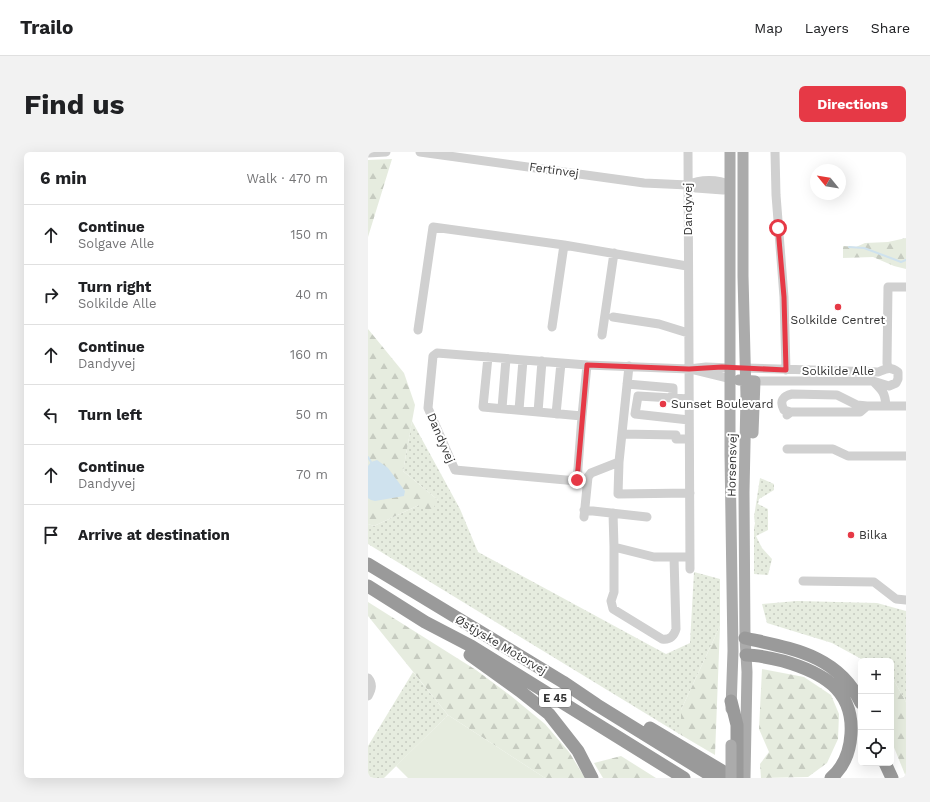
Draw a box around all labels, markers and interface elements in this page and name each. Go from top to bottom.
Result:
text: Trailo [20,16,73,39]
text: Map [754,20,783,36]
text: Layers [805,20,849,36]
text: Share [871,20,910,36]
button: Directions [799,86,906,122]
text: Find us [24,88,124,121]
street label: Fertinvej [528,160,580,180]
north arrow [810,164,846,200]
text: 6 min [40,168,87,188]
text: Walk · 470 m [247,171,328,186]
street label: Dandyvej [681,183,695,235]
text: Continue [78,218,145,236]
route start [769,219,787,237]
icon: ahead [40,224,62,246]
text: 150 m [290,227,328,242]
text: Solgave Alle [78,236,154,251]
text: Turn right [78,278,151,296]
icon: right [40,284,62,306]
text: 40 m [295,287,328,302]
text: Solkilde Alle [78,296,157,311]
marker: Solkilde Centret [833,302,843,312]
place label: Solkilde Centret [791,313,885,327]
text: Continue [78,338,145,356]
icon: ahead [40,344,62,366]
text: 160 m [290,347,328,362]
text: Dandyvej [78,356,135,371]
street label: Solkilde Alle [802,364,874,378]
place label: Sunset Boulevard [671,397,774,411]
marker: Sunset Boulevard [658,399,668,409]
icon: left [40,404,62,426]
text: Turn left [78,406,142,424]
text: 50 m [296,407,328,422]
street label: Dandyvej [424,411,458,465]
street label: Horsensvej [724,433,740,497]
text: Continue [78,458,145,476]
icon: ahead [40,464,62,486]
text: 70 m [296,467,328,482]
route end [568,471,586,489]
text: Dandyvej [78,476,135,491]
icon: arrive [40,524,62,546]
text: Arrive at destination [78,526,230,544]
place label: Bilka [859,528,887,542]
marker: Bilka [846,530,856,540]
street label: Østjyske Motorvej [453,612,549,678]
map controls [858,658,894,766]
button: + [858,658,894,694]
road number: E 45 [539,689,571,707]
button: − [858,694,894,730]
button: locate [858,730,894,766]

